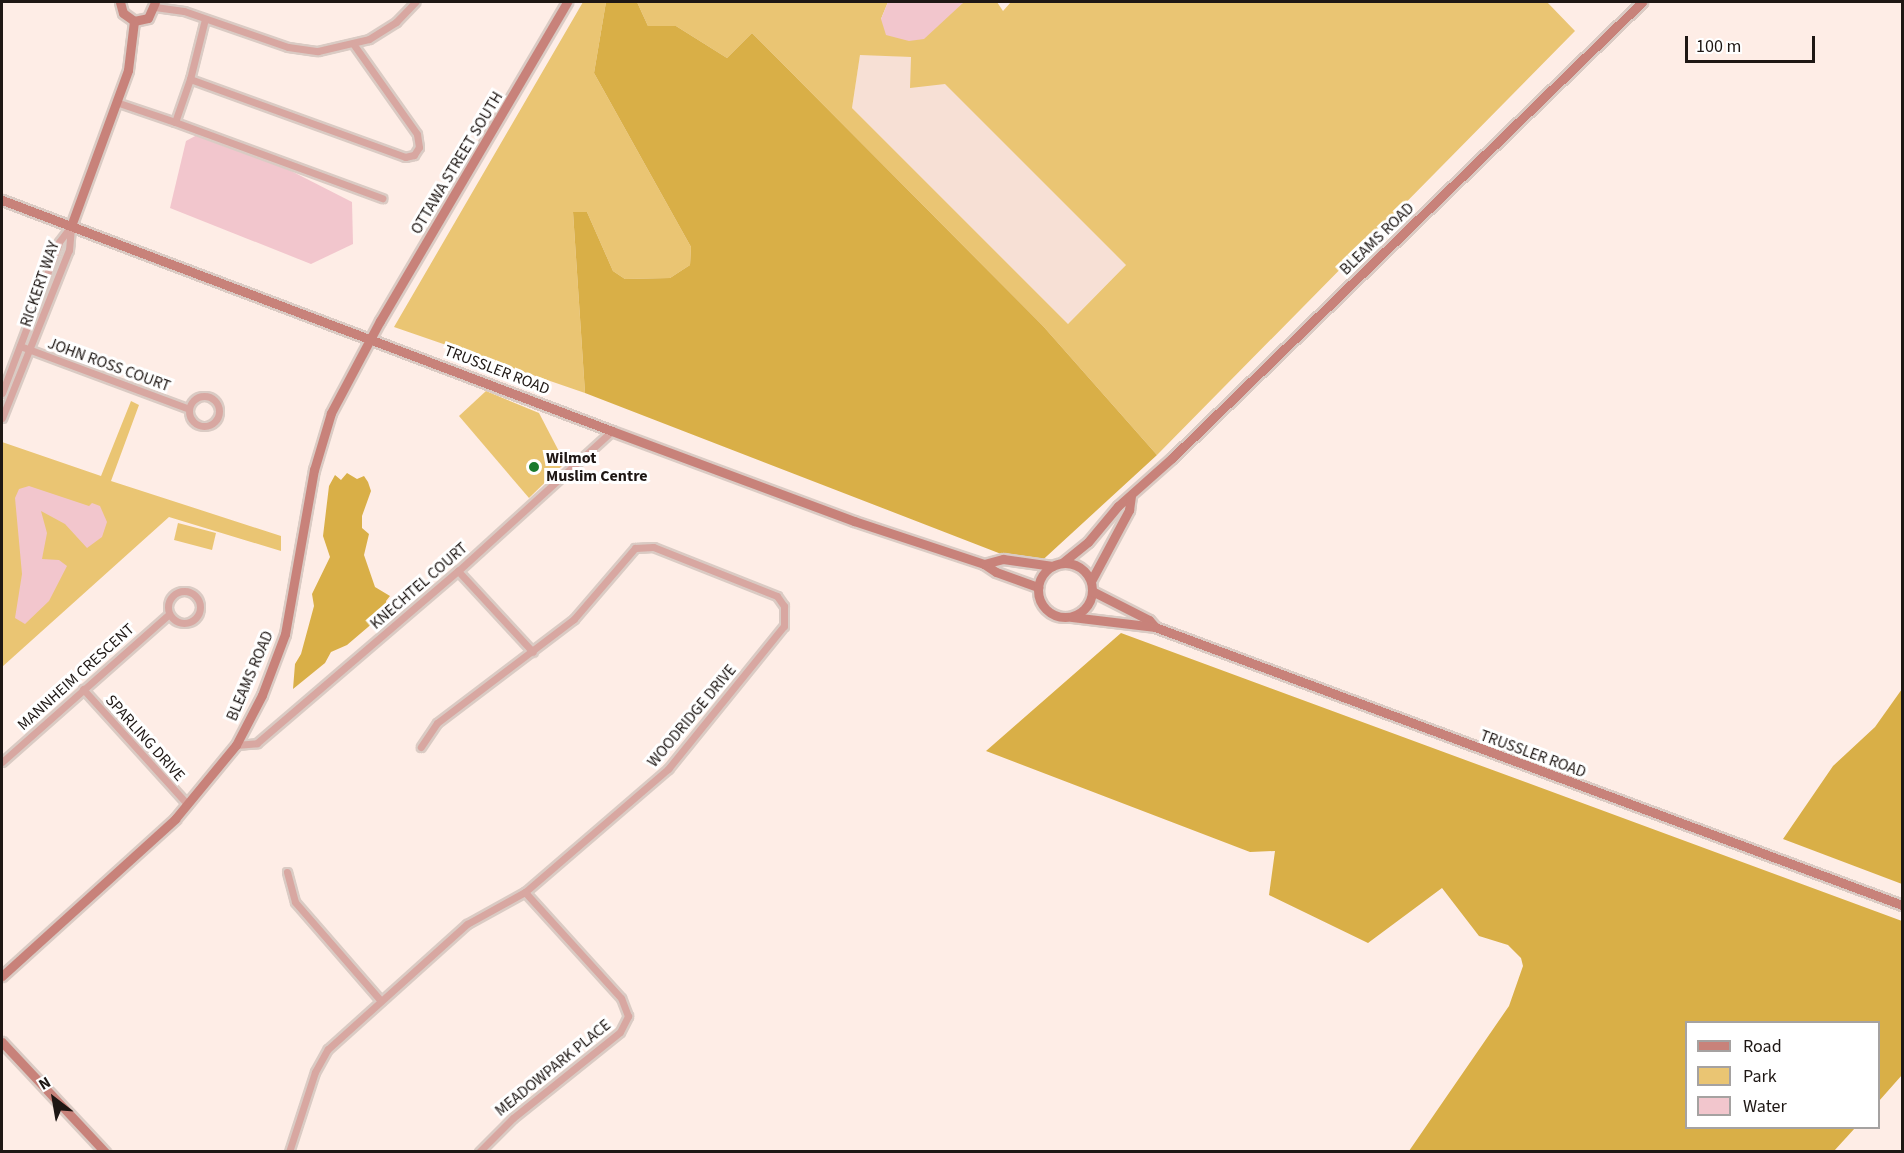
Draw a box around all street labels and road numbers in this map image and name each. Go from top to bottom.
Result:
street label: OTTAWA STREET SOUTH [407,88,507,238]
street label: BLEAMS ROAD [1336,199,1418,279]
street label: RICKERT WAY [16,239,64,329]
street label: JOHN ROSS COURT [45,334,173,396]
street label: TRUSSLER ROAD [442,341,552,399]
street label: KNECHTEL COURT [366,539,472,633]
street label: MANNHEIM CRESCENT [14,619,138,735]
street label: BLEAMS ROAD [222,628,278,724]
street label: WOODRIDGE DRIVE [643,661,741,771]
street label: SPARLING DRIVE [101,691,189,785]
street label: TRUSSLER ROAD [1477,726,1589,782]
street label: MEADOWPARK PLACE [491,1015,615,1121]

